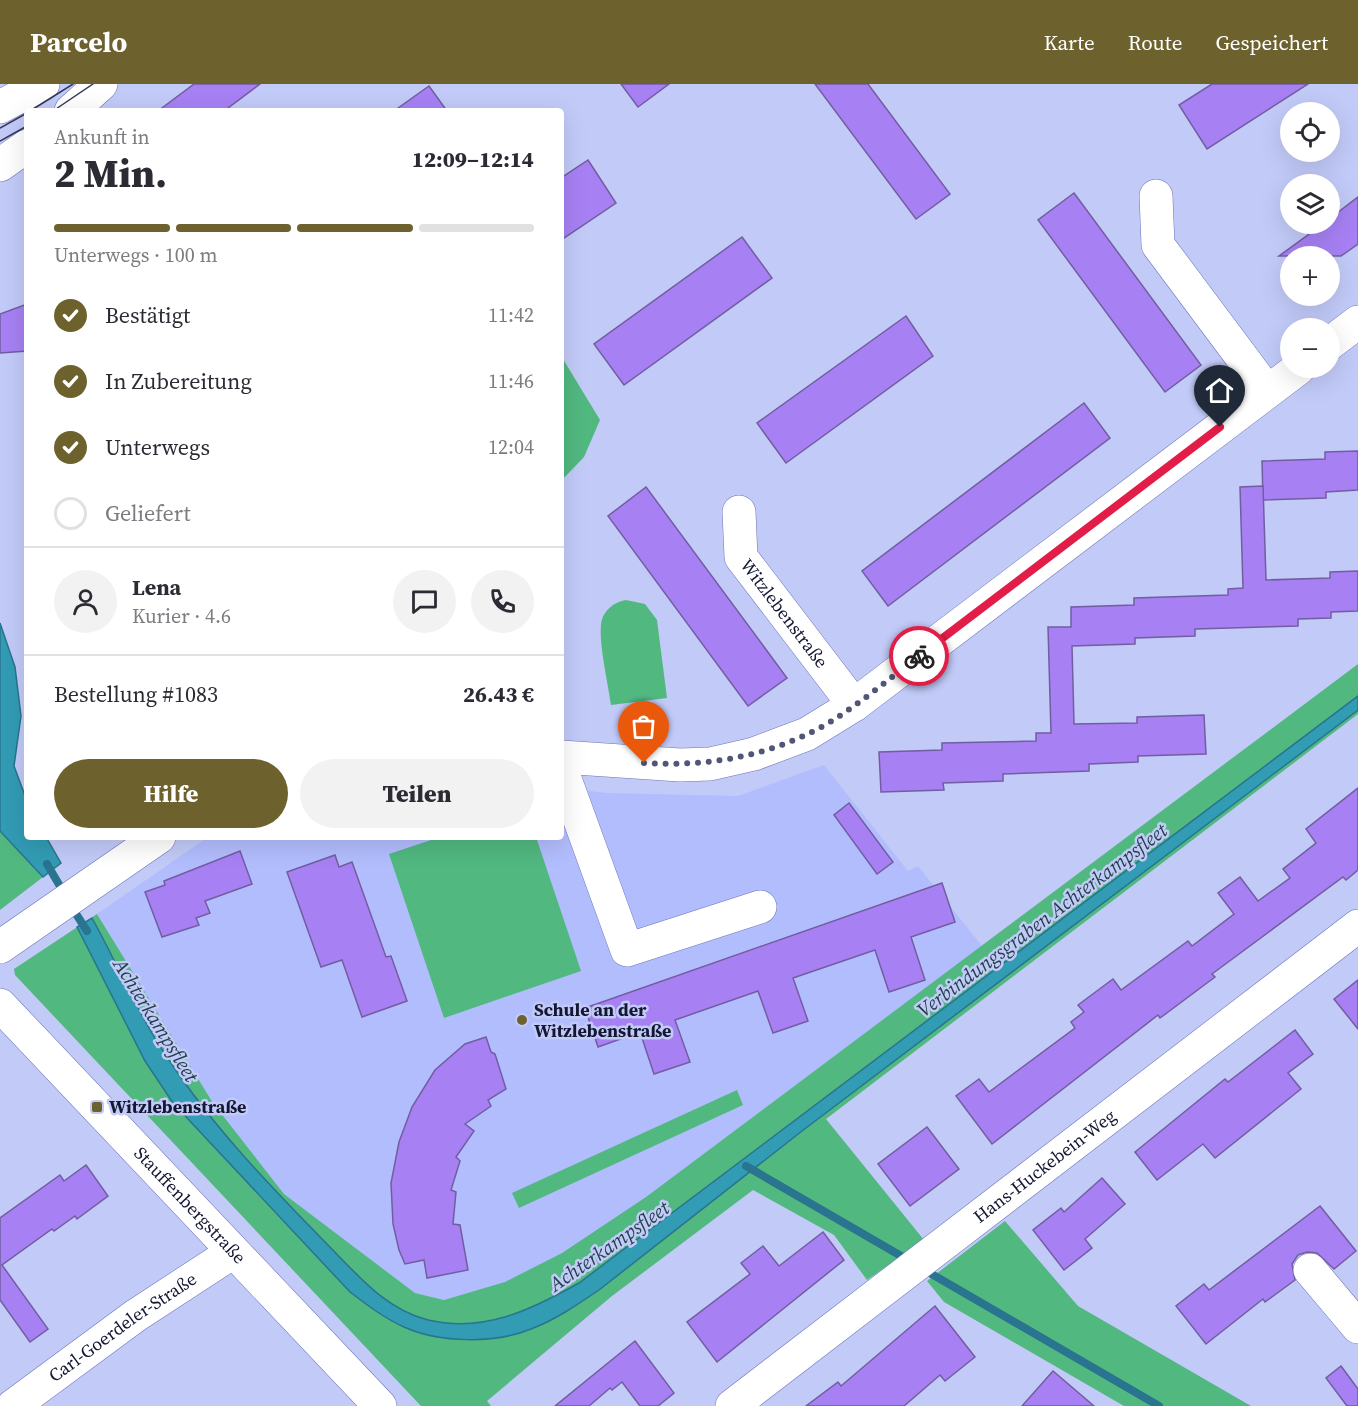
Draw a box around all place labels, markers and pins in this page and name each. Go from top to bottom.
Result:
pin [1194,365,1245,427]
pin [618,701,669,763]
place label: Schule an der Witzlebenstraße [534,997,671,1043]
marker: Schule an der Witzlebenstraße [515,1013,529,1027]
place label: Witzlebenstraße [109,1094,246,1119]
marker: Witzlebenstraße [90,1100,104,1114]

